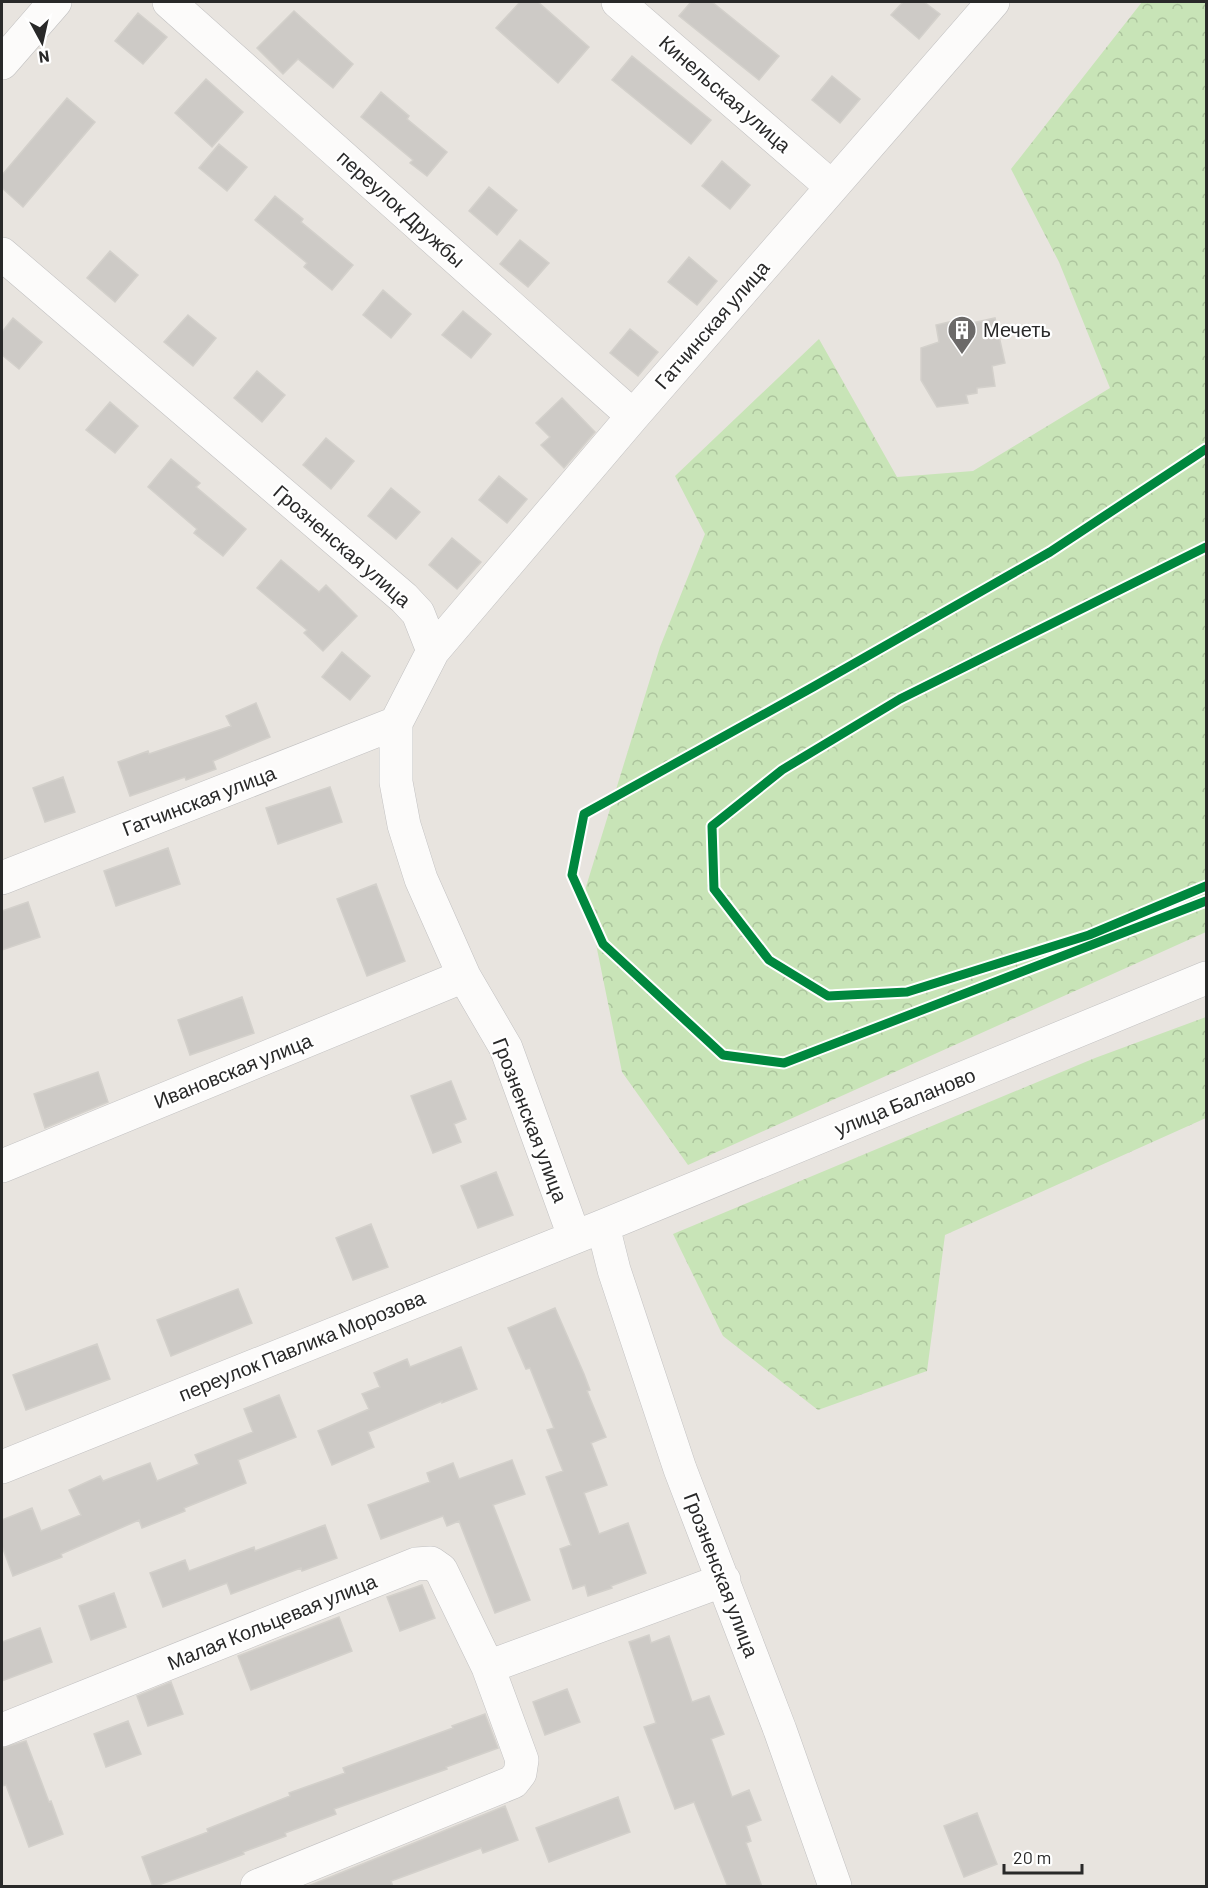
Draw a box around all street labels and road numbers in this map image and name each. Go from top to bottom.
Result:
street label: Кинельская улица [655,30,797,158]
street label: переулок Дружбы [333,145,470,272]
street label: Гатчинская улица [649,255,774,393]
street label: Грозненская улица [269,479,417,612]
street label: Гатчинская улица [119,759,280,840]
street label: Ивановская улица [150,1027,316,1113]
street label: Грозненская улица [489,1034,574,1206]
street label: улица Баланово [831,1062,979,1140]
street label: переулок Павлика Морозова [175,1284,429,1406]
street label: Грозненская улица [680,1489,765,1661]
street label: Малая Кольцевая улица [163,1568,381,1674]

